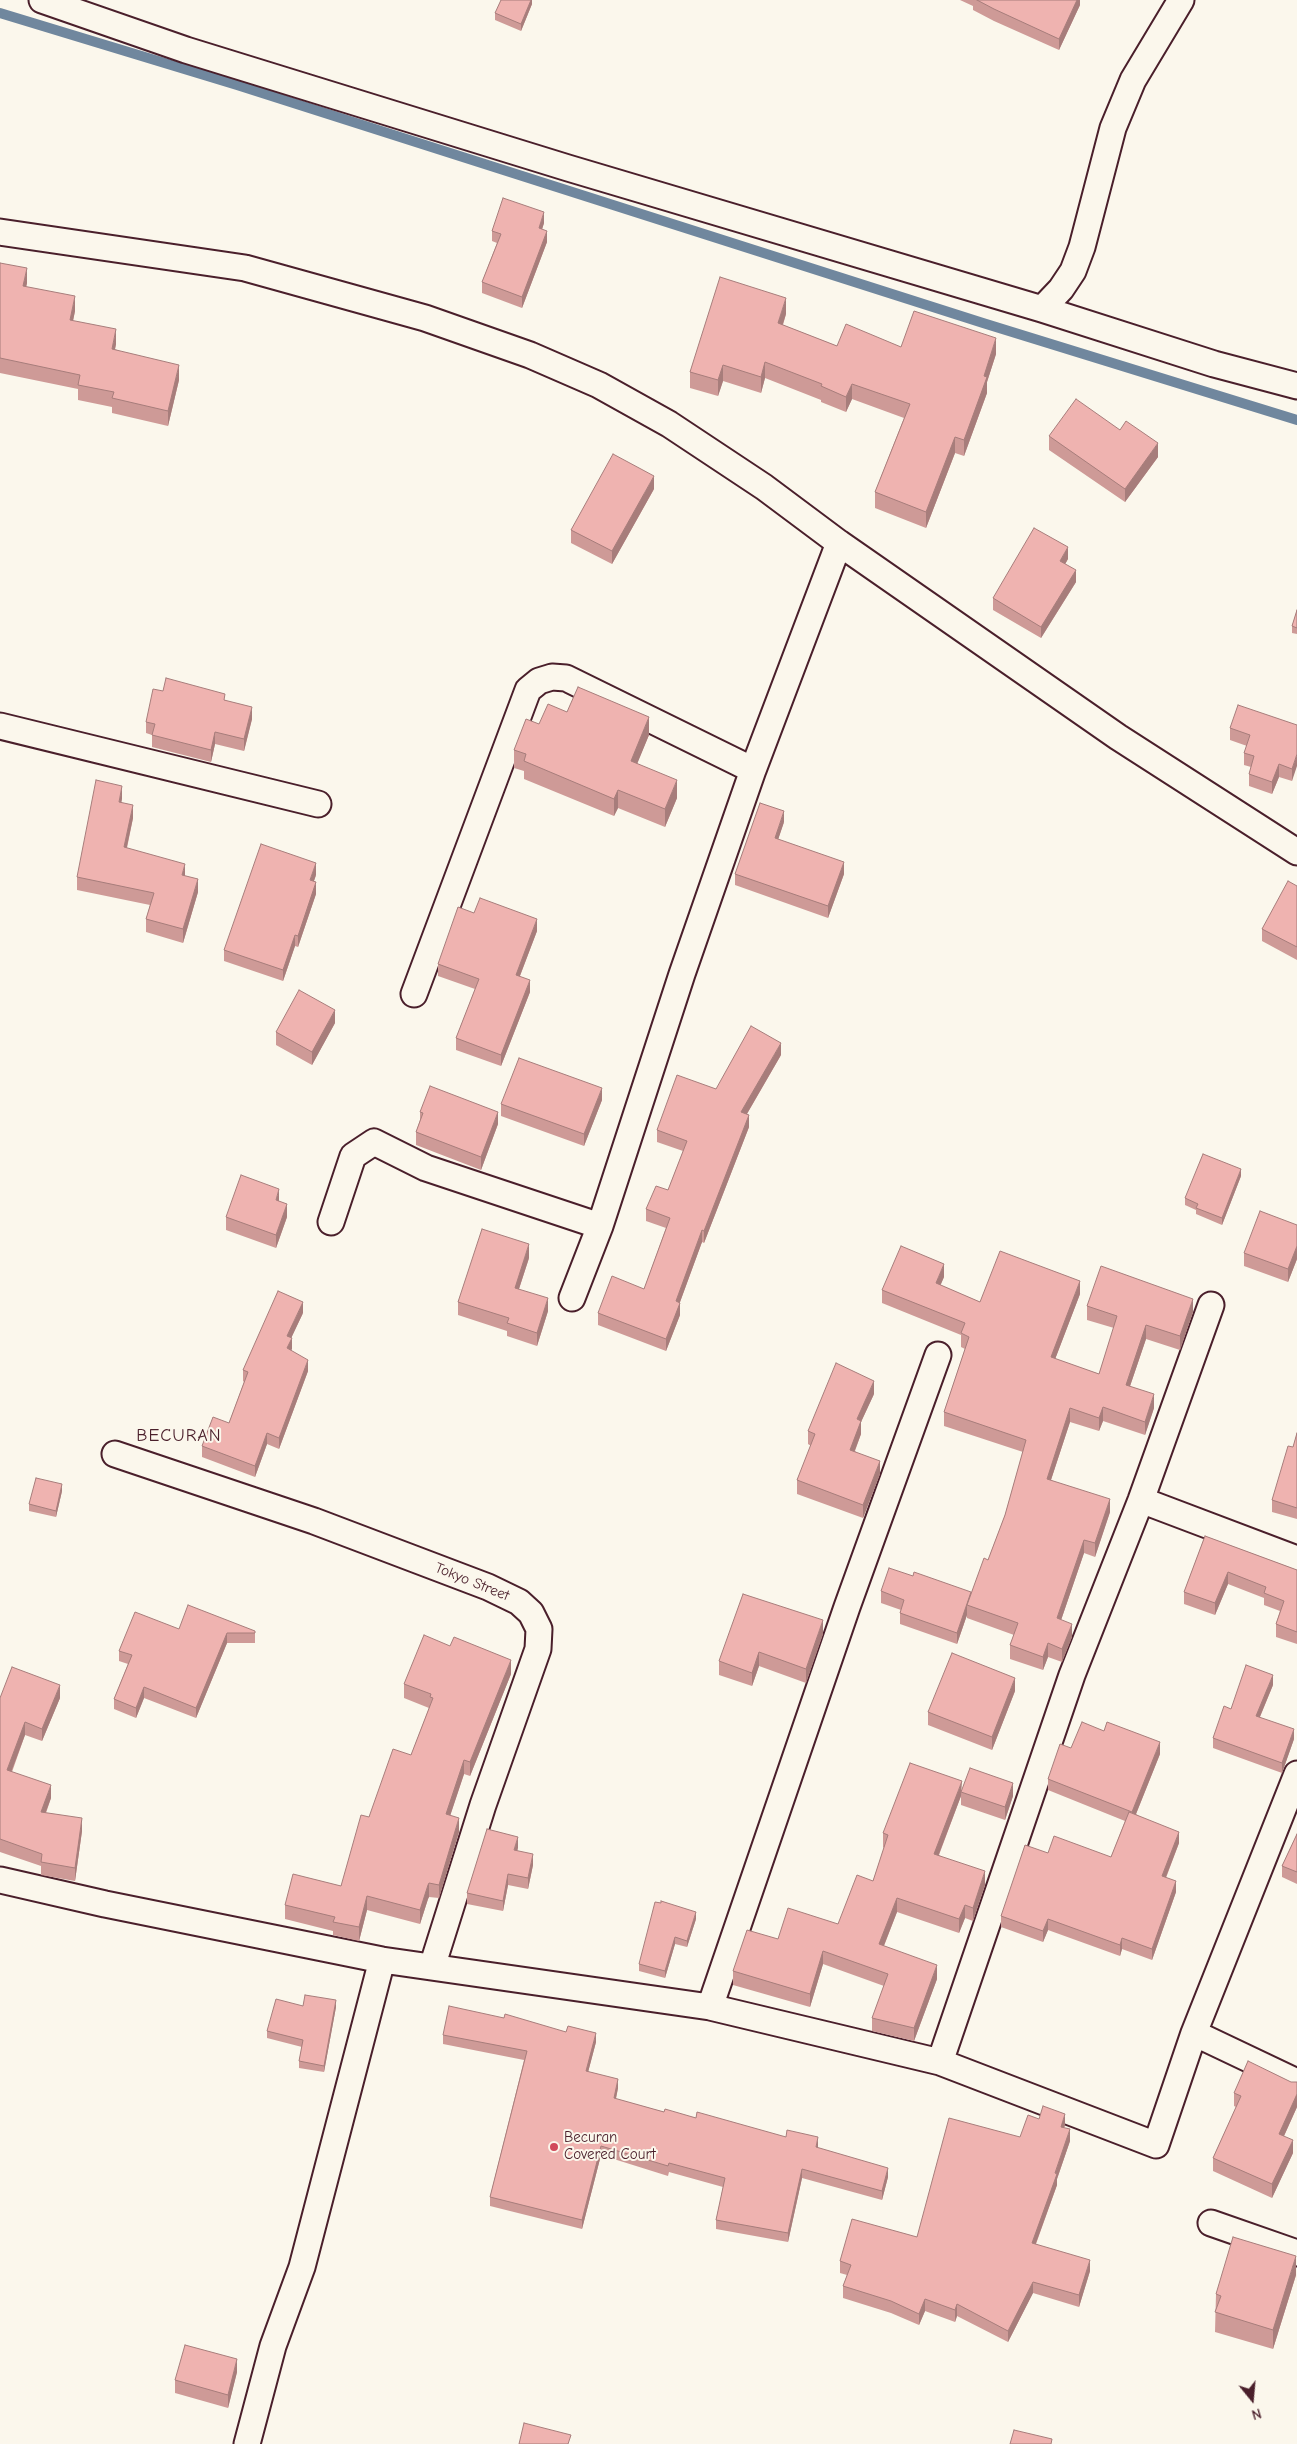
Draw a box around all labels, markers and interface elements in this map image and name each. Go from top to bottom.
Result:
district label: BECURAN [135,1425,223,1447]
street label: Tokyo Street [432,1559,512,1605]
place label: Becuran Covered Court [564,2129,656,2164]
marker: Becuran Covered Court [548,2141,560,2153]
north arrow [1227,2374,1277,2424]
text: N [1250,2404,1263,2423]

